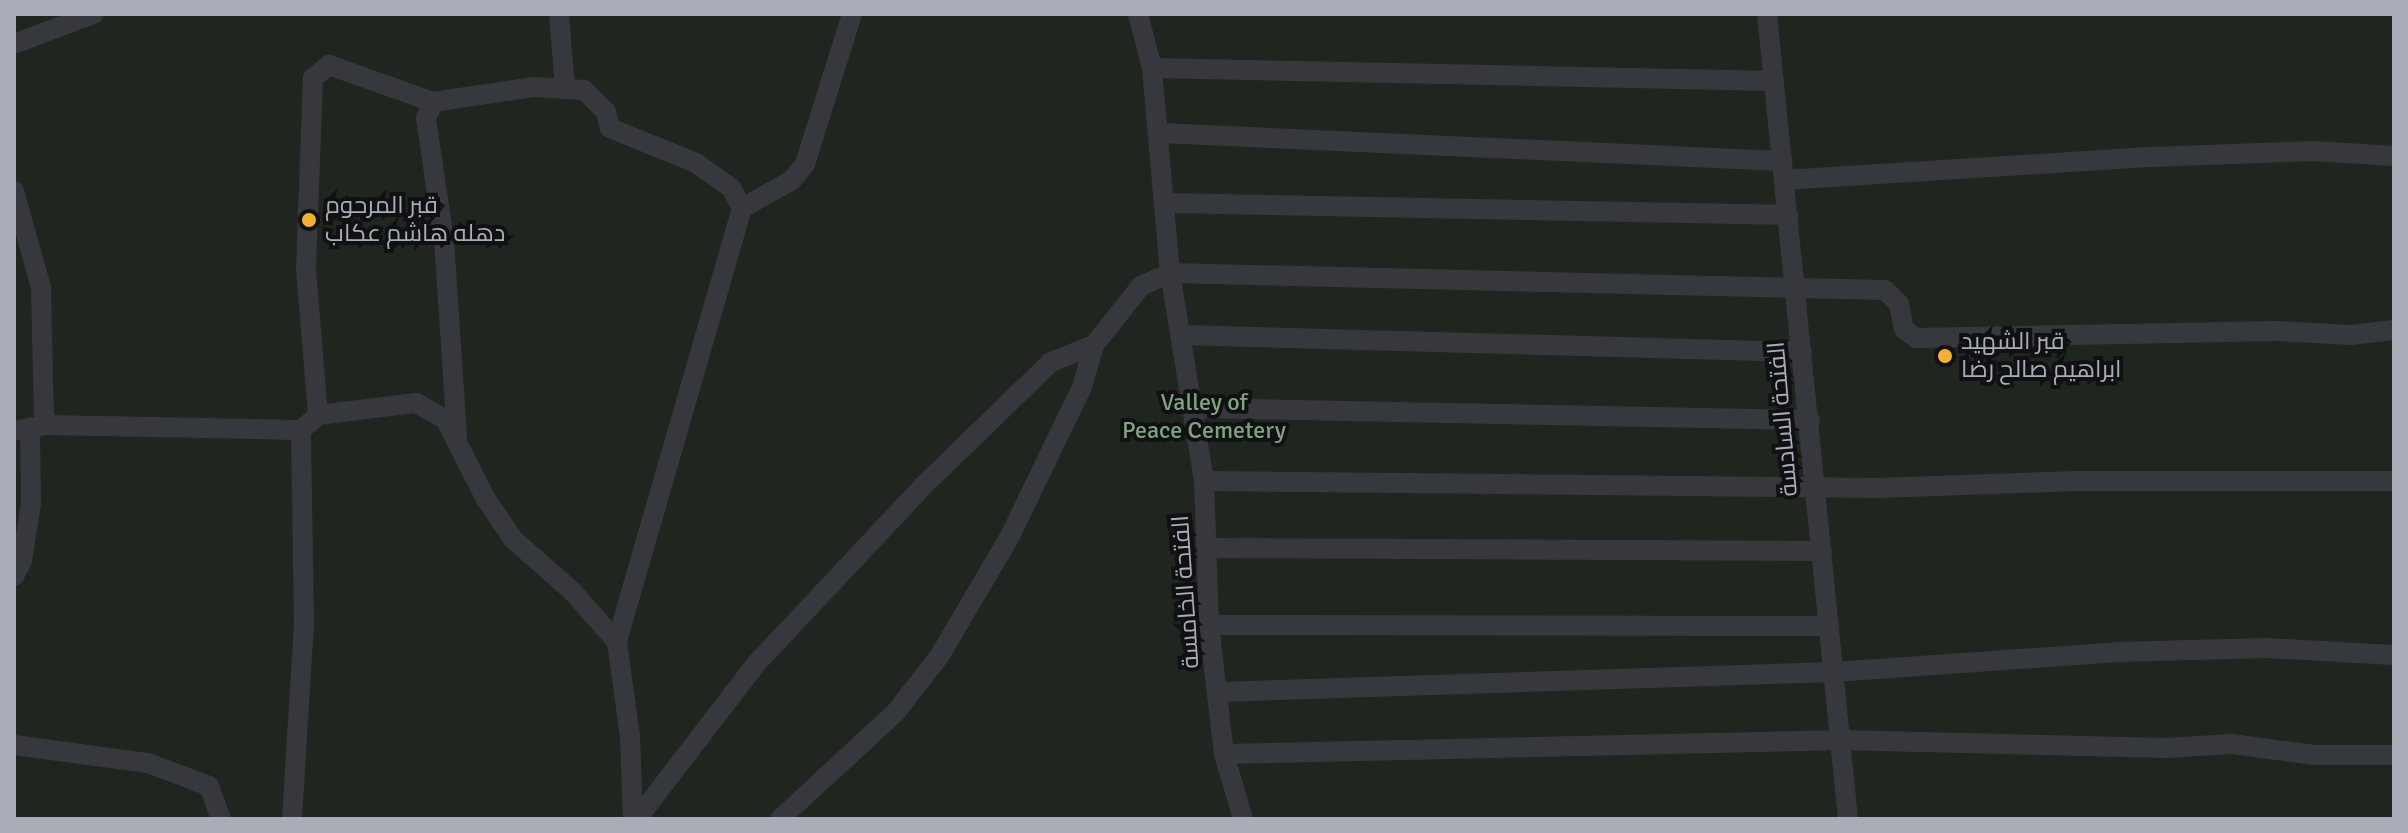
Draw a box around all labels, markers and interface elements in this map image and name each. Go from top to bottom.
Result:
place label: قبر المرحوم دهله هاشم عكاب [325,192,505,248]
marker: قبر المرحوم دهله هاشم عكاب [300,211,318,229]
place label: قبر الشهيد ابراهيم صالح رضا [1961,328,2122,384]
street label: الفتحة السادسة [1762,340,1804,498]
marker: قبر الشهيد ابراهيم صالح رضا [1936,347,1954,365]
park label: Valley of Peace Cemetery [1122,389,1286,445]
street label: الفتحة الخامسة [1166,514,1206,670]

